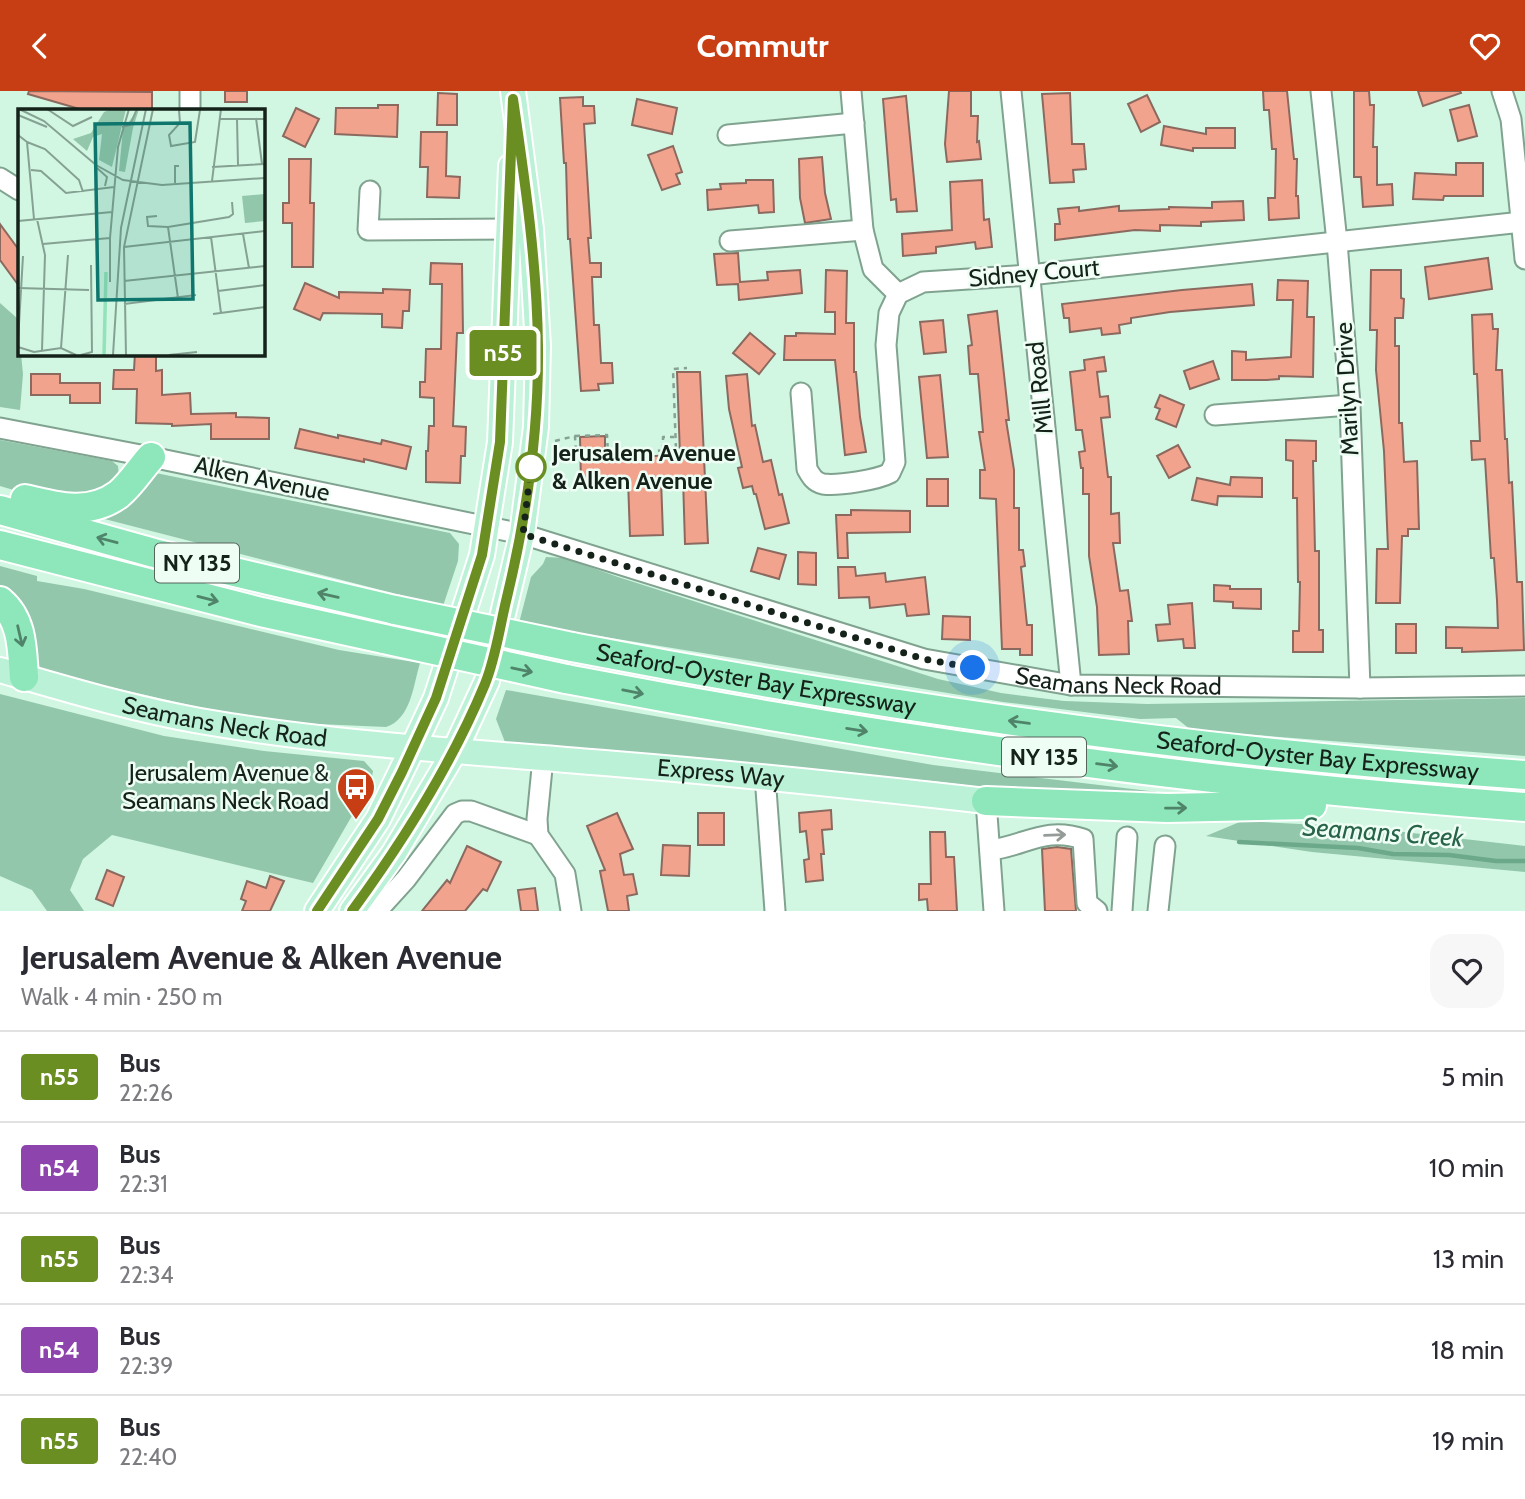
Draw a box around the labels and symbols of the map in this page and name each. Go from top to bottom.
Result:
inset map [18,109,264,355]
street label: Sidney Court [967,252,1101,293]
street label: Marilyn Drive [1329,321,1364,457]
line badge: n55 [463,330,543,376]
street label: Mill Road [1020,340,1059,436]
place label: Jerusalem Avenue & Alken Avenue [551,438,736,495]
street label: Alken Avenue [192,450,332,507]
marker: Jerusalem Avenue & Alken Avenue [516,452,546,482]
one-way arrow [97,533,119,546]
road number: NY 135 [155,543,239,583]
one-way arrow [317,587,340,601]
one-way arrow [196,593,219,606]
one-way arrow [13,624,27,647]
street label: Seaford-Oyster Bay Expressway [594,637,918,721]
your location [955,650,990,685]
street label: Seamans Neck Road [1013,660,1222,701]
one-way arrow [510,663,533,677]
one-way arrow [621,685,644,699]
street label: Seamans Neck Road [119,690,329,753]
one-way arrow [1008,715,1030,728]
one-way arrow [845,724,868,737]
street label: Seaford-Oyster Bay Expressway [1155,725,1480,786]
road number: NY 135 [1002,737,1086,777]
street label: Express Way [656,752,786,793]
place label: Jerusalem Avenue & Seamans Neck Road [122,758,329,815]
one-way arrow [1095,759,1118,772]
bus stop icon: Jerusalem Avenue & Seamans Neck Road [335,766,377,821]
one-way arrow [1164,801,1187,815]
water label: Seamans Creek [1302,810,1465,854]
one-way arrow [1044,828,1067,841]

